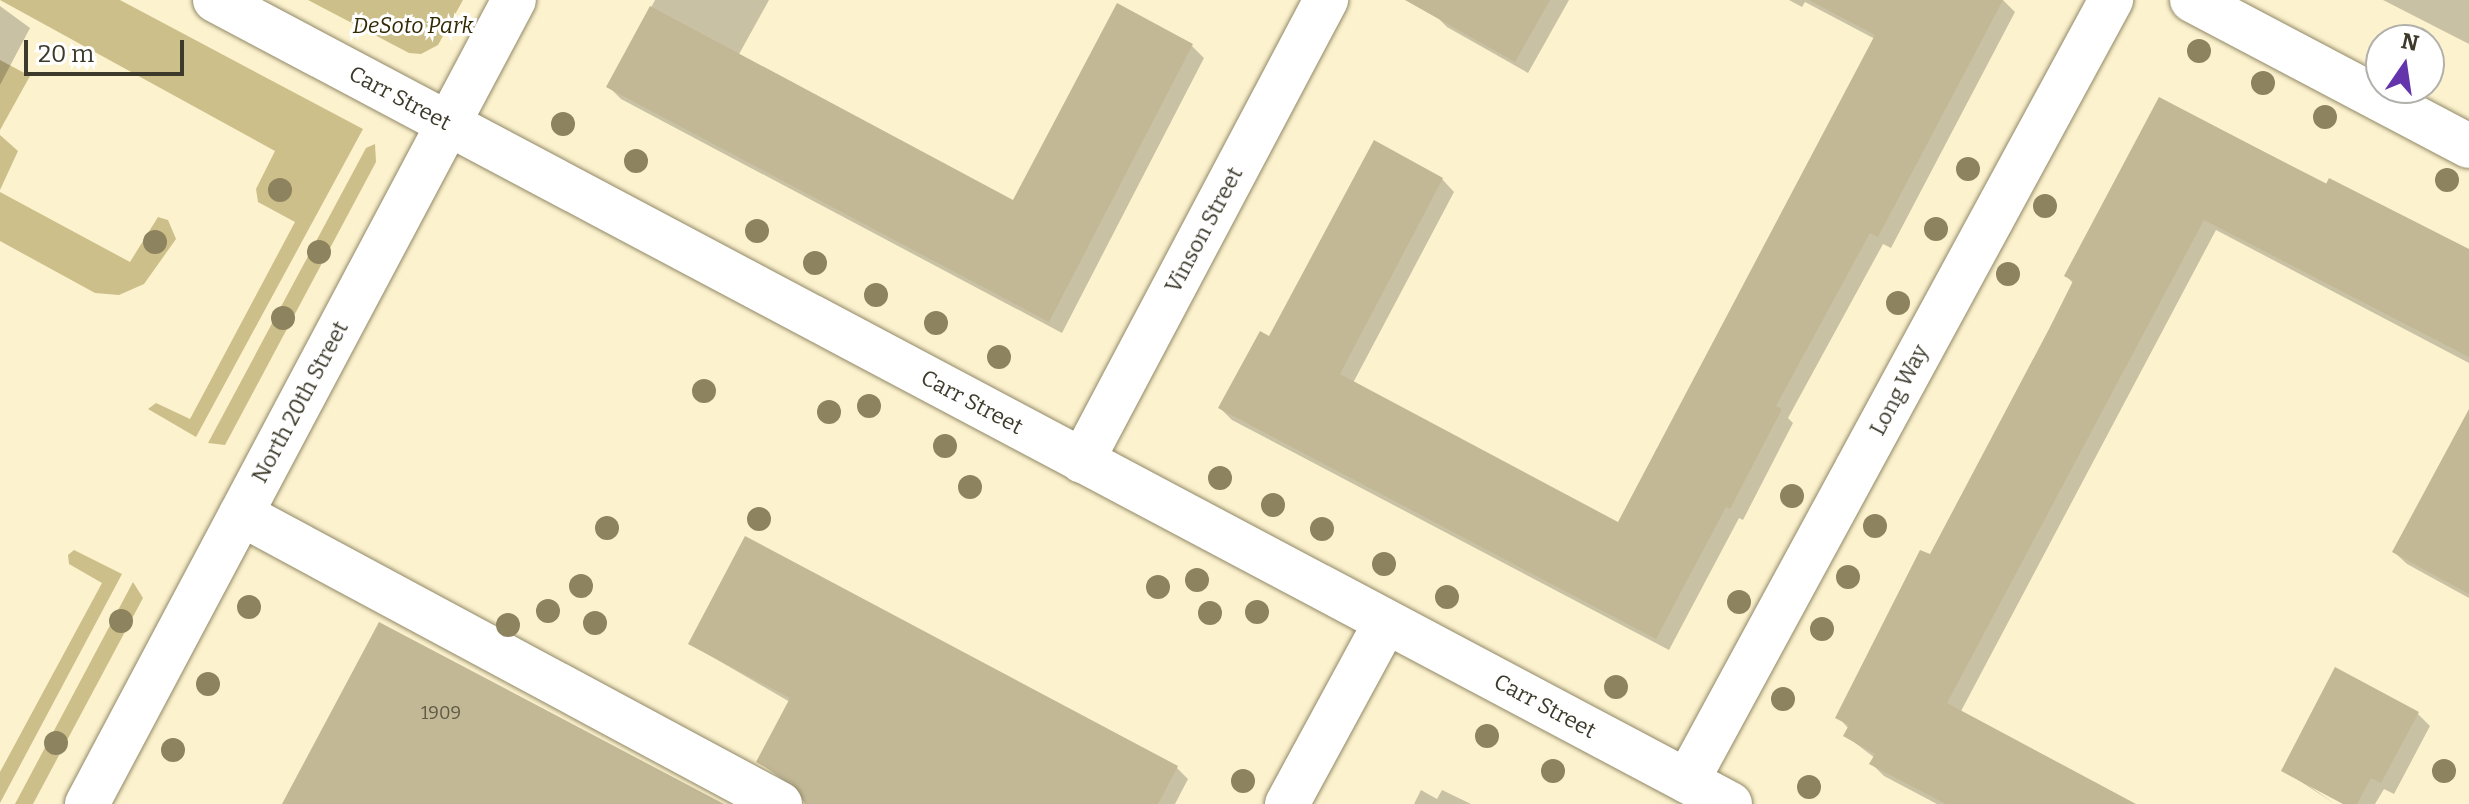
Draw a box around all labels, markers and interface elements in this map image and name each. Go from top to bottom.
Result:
park label: DeSoto Park [352,13,474,39]
scale bar [28,24,188,74]
north arrow [2365,24,2445,104]
text: N [2399,27,2421,57]
text: 20 m [38,40,94,68]
street label: Carr Street [345,60,455,136]
street label: Vinson Street [1160,163,1248,297]
street label: North 20th Street [246,317,354,487]
street label: Long Way [1864,340,1934,440]
street label: Carr Street [917,364,1027,440]
street label: Carr Street [1490,668,1600,744]
house number: 1909 [421,702,461,724]

